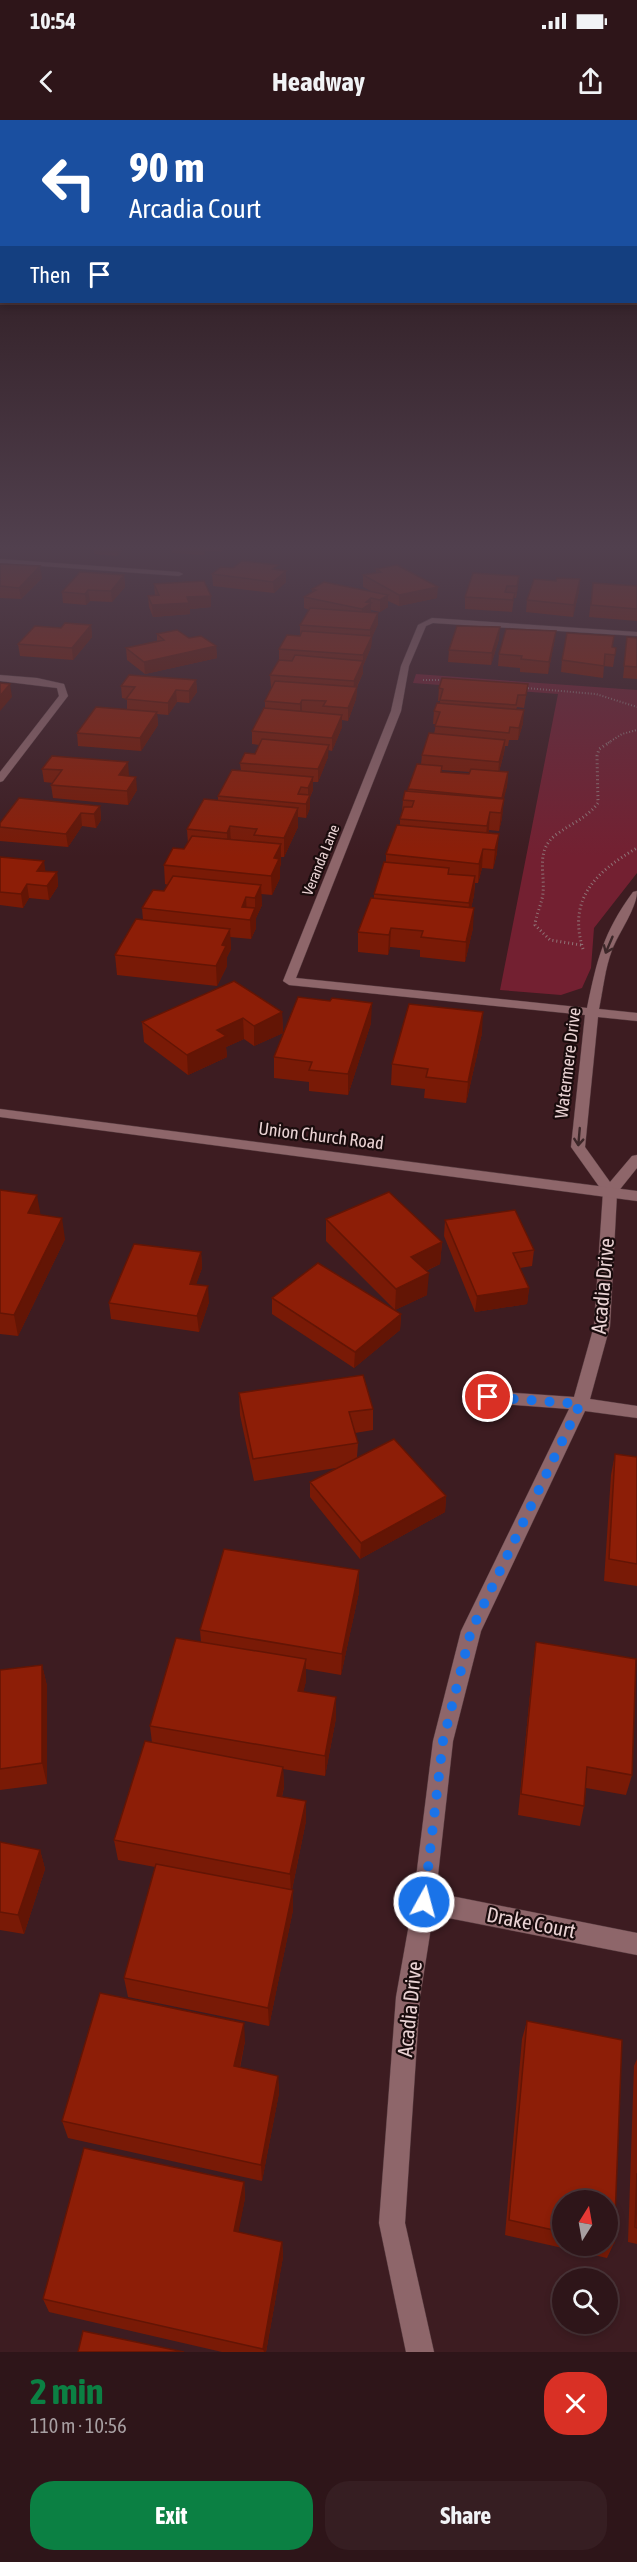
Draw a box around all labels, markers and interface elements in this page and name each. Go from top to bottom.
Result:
text: 10:54 [30,8,76,34]
icon: back [30,65,63,98]
icon: share [574,65,607,98]
text: Headway [272,66,365,97]
text: 90 m [129,143,204,191]
icon: left [30,144,108,222]
text: Arcadia Court [129,193,261,224]
icon: arrive [83,258,116,291]
text: Then [30,262,71,288]
street label: Veranda Lane [299,822,343,898]
one-way arrow [602,936,614,954]
street label: Watermere Drive [550,1006,585,1119]
street label: Union Church Road [257,1117,385,1154]
one-way arrow [573,1127,584,1147]
street label: Acadia Drive [586,1237,618,1335]
pin [462,1371,513,1422]
icon: arrive [471,1380,504,1413]
position arrow [392,1870,456,1934]
street label: Drake Court [485,1902,578,1942]
street label: Acadia Drive [392,1960,426,2058]
north arrow [552,2190,618,2256]
map controls [552,2190,618,2334]
button: search [552,2268,618,2334]
text: 2 min [30,2370,104,2412]
button: close [544,2372,607,2435]
text: 110 m · 10:56 [30,2414,127,2437]
button: Exit [30,2481,313,2550]
button: Share [325,2481,607,2550]

